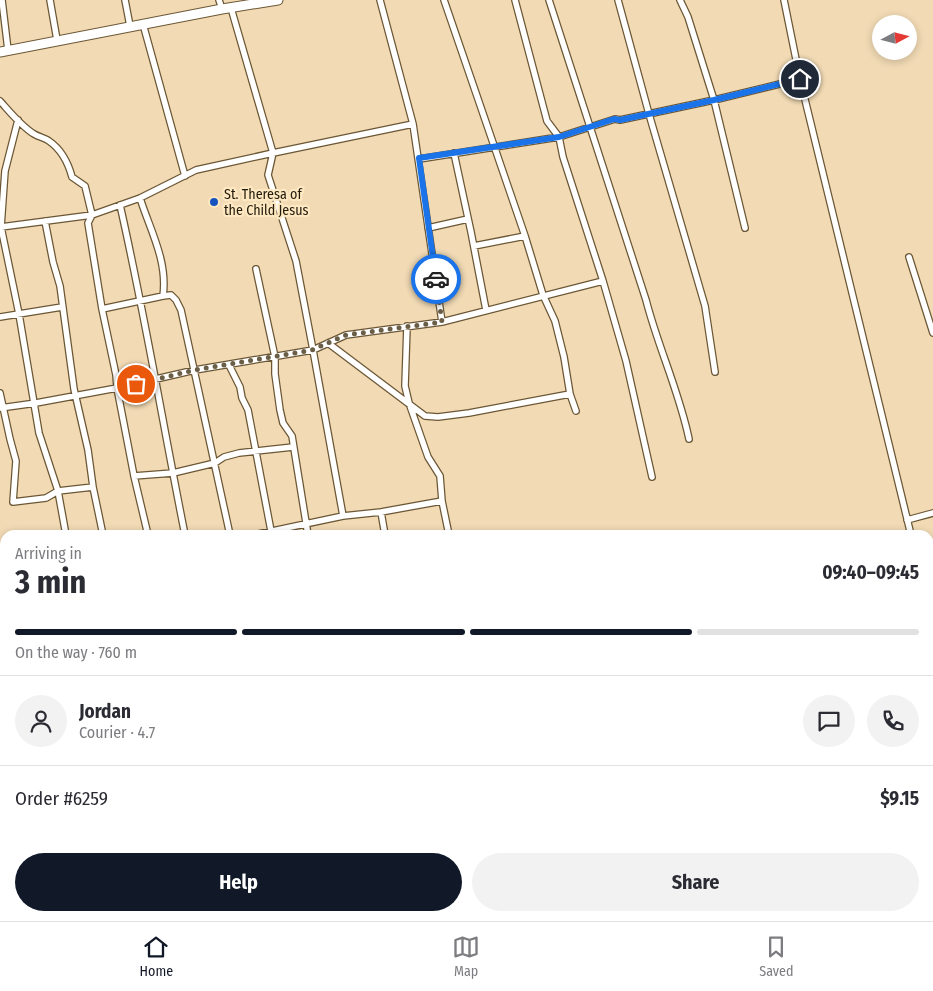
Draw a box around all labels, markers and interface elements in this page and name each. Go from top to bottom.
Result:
north arrow [872,15,918,60]
map controls [872,15,917,60]
pin [779,58,821,100]
icon: home [786,65,814,93]
place label: St. Theresa of the Child Jesus [224,186,308,219]
marker: St. Theresa of the Child Jesus [208,196,220,208]
courier [411,254,461,304]
icon: car [422,265,450,293]
pin [115,363,157,405]
icon: bag [122,370,150,398]
text: Arriving in [15,544,82,563]
text: 09:40–09:45 [822,561,919,584]
text: 3 min [15,563,86,601]
text: On the way · 760 m [15,643,137,662]
button: person [15,695,67,747]
button: chat [803,695,855,747]
button: phone [867,695,919,747]
text: Jordan [79,700,131,723]
text: Courier · 4.7 [79,723,155,742]
text: Order #6259 [15,787,108,810]
text: $9.15 [880,787,919,810]
button: Help [15,853,462,911]
button: Share [472,853,919,911]
tab: Home [140,933,173,980]
tab: Map [452,933,480,980]
tab: Saved [759,933,793,980]

